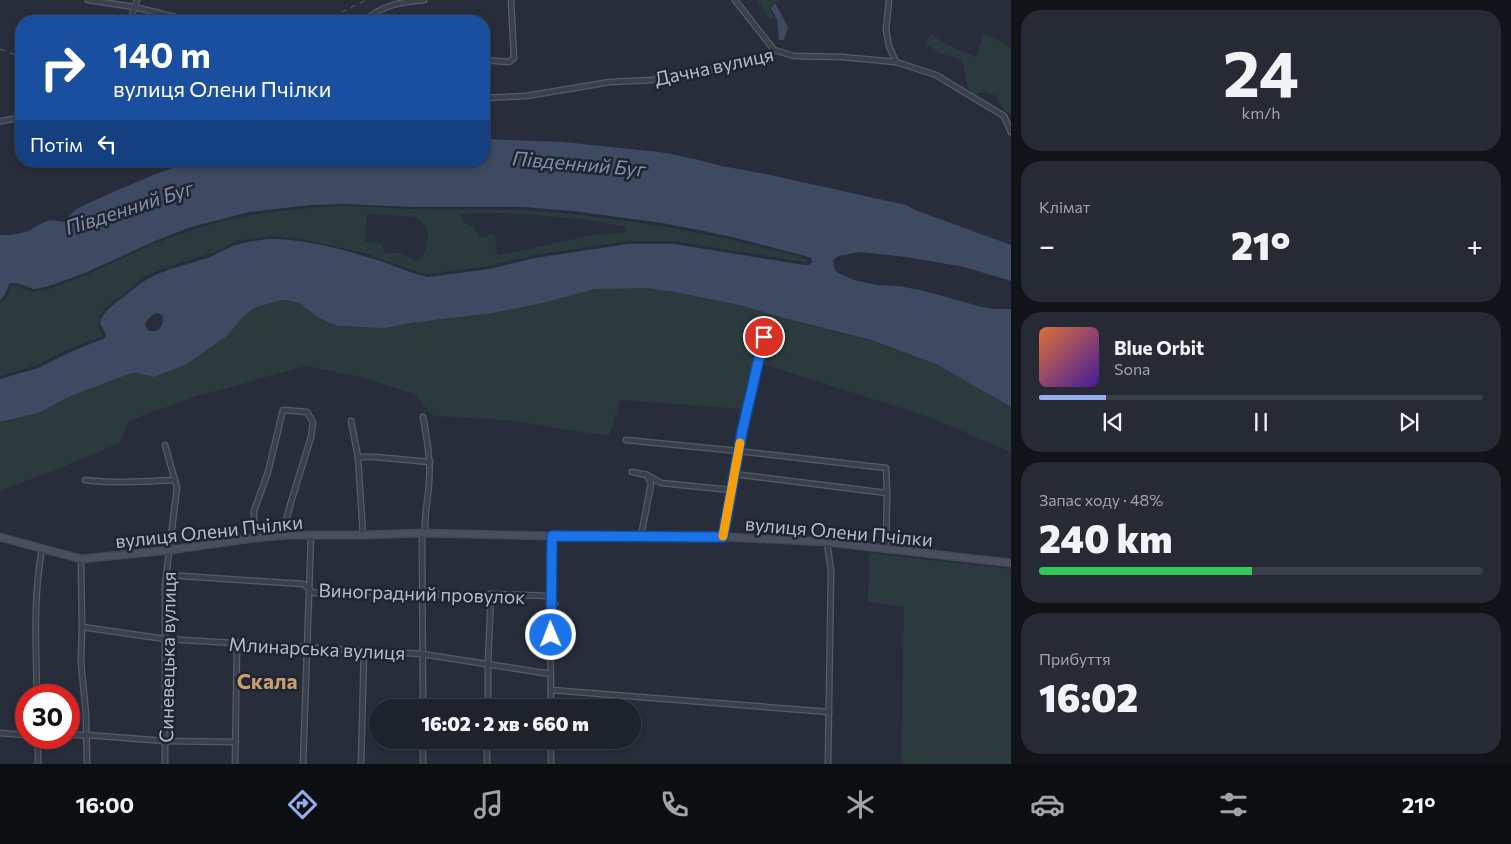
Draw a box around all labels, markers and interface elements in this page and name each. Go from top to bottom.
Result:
text: 24 [1223,31,1299,110]
text: 140 m [113,32,211,75]
icon: right [30,35,95,100]
street label: Дачна вулиця [652,42,776,90]
text: вулиця Олени Пчілки [113,75,331,102]
text: km/h [1242,103,1280,122]
icon: left [93,130,121,158]
text: Потім [30,133,83,156]
water label: Південний Буг [511,145,648,181]
water label: Південний Буг [62,175,197,239]
text: Клімат [1039,197,1090,216]
text: 21° [1231,221,1291,268]
text: − [1039,228,1055,262]
text: + [1467,228,1483,262]
pin [743,316,785,358]
icon: arrive [750,323,778,351]
text: Blue Orbit [1114,336,1204,359]
text: Sona [1114,359,1150,378]
icon: previous [1099,408,1127,436]
icon: pause [1247,408,1275,436]
icon: next [1395,408,1423,436]
text: Запас ходу · 48% [1039,490,1163,509]
street label: вулиця Олени Пчілки [114,510,304,552]
street label: вулиця Олени Пчілки [744,511,934,551]
text: 240 km [1039,514,1173,561]
street label: Синевецька вулиця [154,571,180,743]
street label: Виноградний провулок [318,578,526,608]
position arrow [524,608,576,660]
street label: Млинарська вулиця [228,632,406,664]
text: Прибуття [1039,649,1111,668]
district label: Скала [237,668,297,693]
text: 16:02 [1039,673,1138,720]
speed limit sign: 30 [15,684,80,749]
text: 16:02 · 2 хв · 660 m [421,712,589,735]
icon: directions [285,787,320,822]
icon: music [471,787,506,822]
icon: phone [657,787,692,822]
icon: climate [843,787,878,822]
icon: car [1030,787,1065,822]
icon: filters [1216,787,1251,822]
text: 16:00 [76,791,134,818]
text: 21° [1402,791,1435,818]

